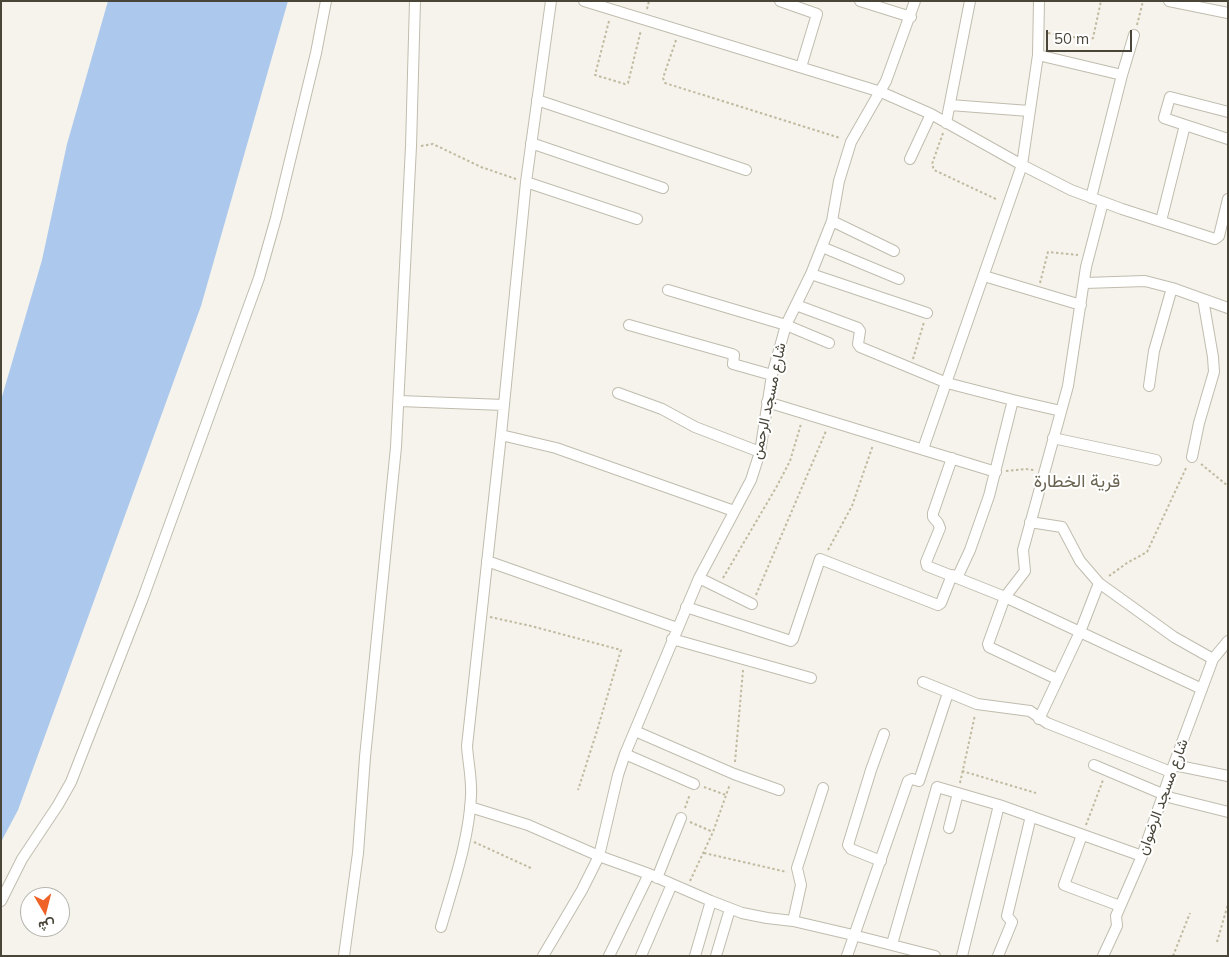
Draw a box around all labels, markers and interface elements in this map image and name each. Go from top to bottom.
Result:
scale bar [1049,20,1135,52]
text: 50 m [1054,29,1089,48]
street label: شارع مسجد الرحمن [748,341,790,461]
district label: قرية الخطارة [1034,471,1120,493]
street label: شارع مسجد الرضوان [1134,737,1192,857]
north arrow [20,887,70,937]
text: ش [37,916,57,936]

